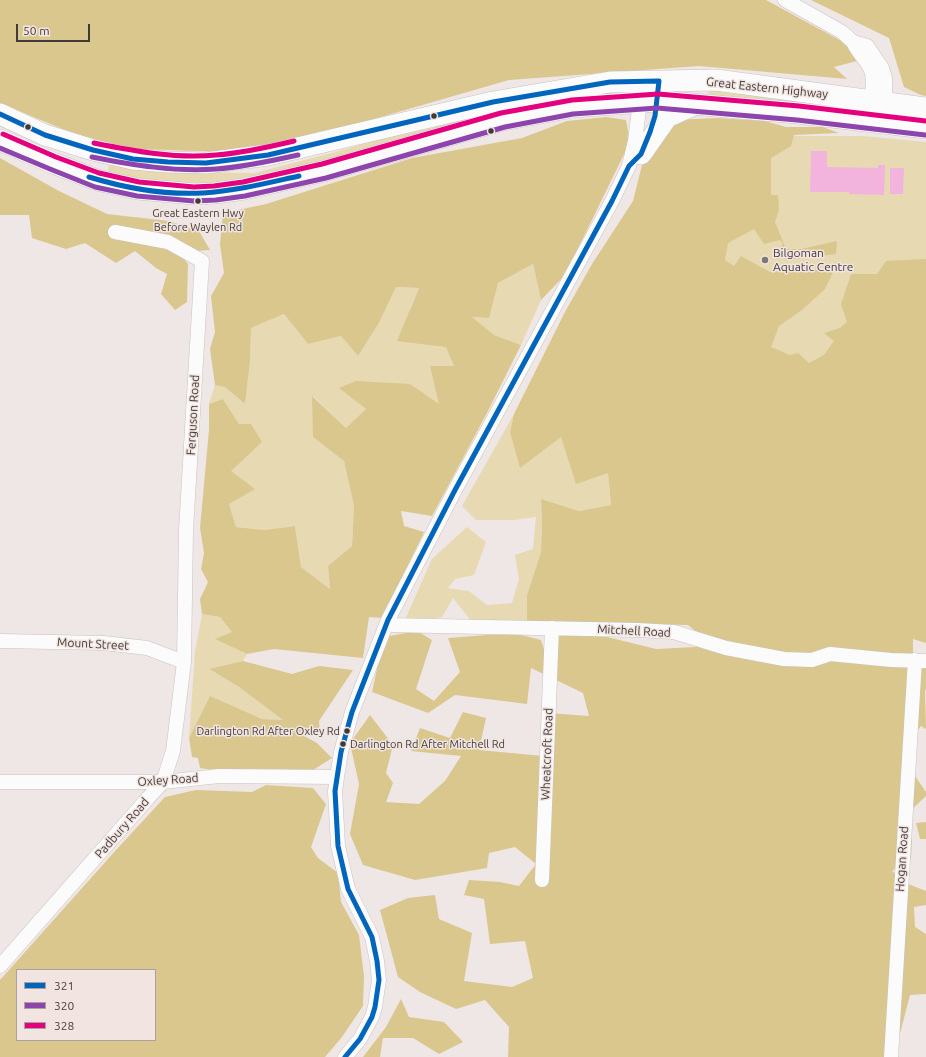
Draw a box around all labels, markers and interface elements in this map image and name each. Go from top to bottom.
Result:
scale bar [18,16,92,42]
text: 50 m [23,24,50,37]
street label: Great Eastern Highway [705,74,829,102]
unlabelled marker [429,111,439,121]
unlabelled marker [23,122,33,132]
unlabelled marker [486,126,496,136]
marker: Great Eastern Hwy Before Waylen Rd [193,196,203,206]
place label: Great Eastern Hwy Before Waylen Rd [152,206,244,232]
place label: Bilgoman Aquatic Centre [773,246,853,274]
marker: Bilgoman Aquatic Centre [760,255,770,265]
street label: Ferguson Road [184,374,202,456]
street label: Mitchell Road [597,622,671,640]
street label: Mount Street [57,635,129,653]
street label: Wheatcroft Road [538,708,556,800]
place label: Darlington Rd After Oxley Rd [196,724,340,738]
marker: Darlington Rd After Oxley Rd [342,726,352,736]
place label: Darlington Rd After Mitchell Rd [350,737,505,751]
marker: Darlington Rd After Mitchell Rd [338,739,348,749]
street label: Oxley Road [137,771,199,789]
street label: Padbury Road [92,795,152,861]
street label: Hogan Road [893,826,911,892]
legend [16,969,156,1041]
text: 321 [54,979,74,992]
text: 320 [54,999,74,1012]
text: 328 [54,1019,74,1032]

